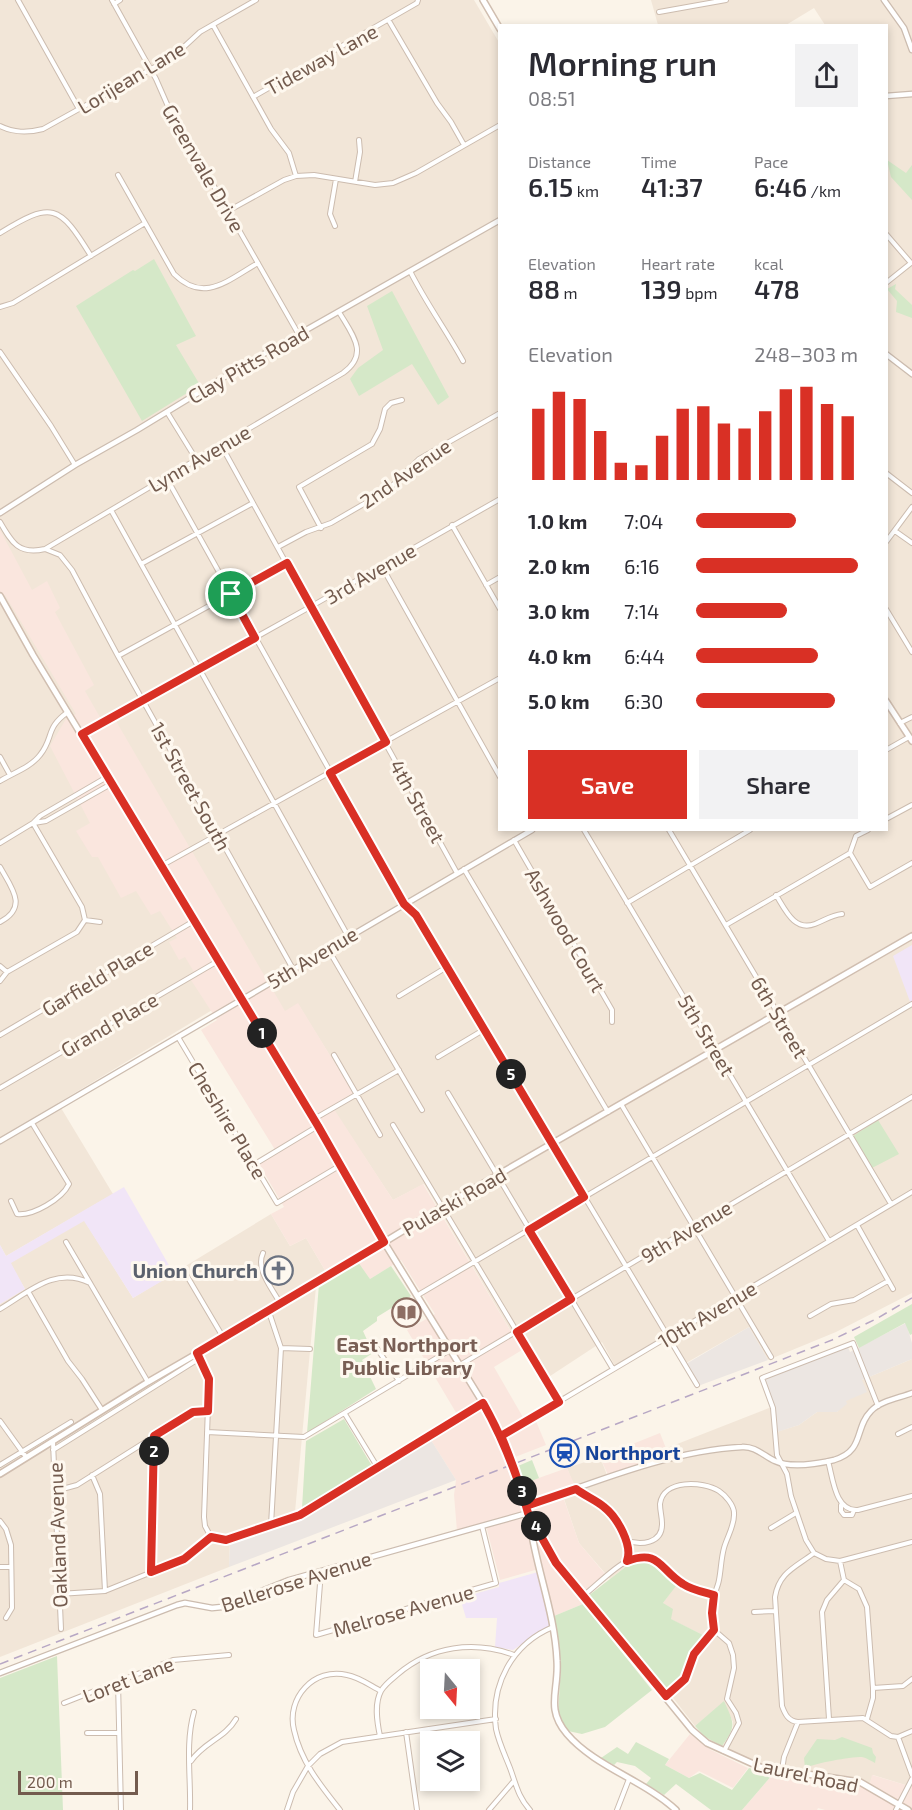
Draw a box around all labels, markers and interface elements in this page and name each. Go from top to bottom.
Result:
street label: Tideway Lane [261,18,381,100]
street label: Lorijean Lane [73,36,189,118]
text: Morning run [528,43,717,83]
button: share [795,44,858,107]
text: 08:51 [528,86,576,110]
street label: Greenvale Drive [158,100,250,236]
text: Distance [528,152,591,171]
text: Time [641,152,677,171]
text: Pace [754,152,788,171]
text: 6.15 [528,171,573,202]
text: 41:37 [641,171,703,202]
text: 6:46 [754,171,807,202]
text: km [573,181,599,200]
text: /km [807,181,841,200]
text: Elevation [528,254,596,273]
text: Heart rate [641,254,715,273]
text: kcal [754,254,783,273]
text: 88 [528,273,560,304]
text: 139 [641,273,682,304]
text: 478 [754,273,800,304]
text: m [560,283,578,302]
text: bpm [682,283,718,302]
street label: Clay Pitts Road [183,320,313,408]
text: Elevation [528,342,613,366]
text: 248–303 m [754,342,858,366]
street label: Lynn Avenue [144,419,254,497]
street label: 2nd Avenue [355,433,455,513]
text: 1.0 km [528,509,587,533]
text: 7:04 [624,509,663,533]
street label: 3rd Avenue [320,537,420,609]
text: 2.0 km [528,554,590,578]
text: 6:16 [624,554,660,578]
pin [205,568,256,619]
icon: arrive [214,577,247,610]
text: 3.0 km [528,599,590,623]
text: 7:14 [624,599,659,623]
text: 4.0 km [528,644,591,668]
text: 6:44 [624,644,665,668]
text: 5.0 km [528,689,590,713]
text: 6:30 [624,689,663,713]
street label: 1st Street South [146,717,236,855]
button: Save [528,750,687,819]
button: Share [699,750,858,819]
street label: 4th Street [385,755,451,847]
street label: Ashwood Court [521,864,611,997]
street label: 5th Avenue [263,921,361,993]
street label: Garfield Place [37,935,157,1021]
street label: 6th Street [746,972,814,1062]
street label: Grand Place [56,987,162,1061]
street label: 5th Street [674,990,741,1080]
pin: 1 [247,1018,277,1048]
text: 1 [259,1023,265,1042]
street label: Cheshire Place [184,1057,272,1183]
pin: 5 [496,1059,526,1089]
text: 5 [507,1064,515,1083]
street label: Pulaski Road [398,1162,510,1240]
street label: 9th Avenue [636,1195,736,1267]
church icon: Union Church [263,1254,295,1286]
place label: Union Church [132,1258,258,1282]
street label: 10th Avenue [654,1275,760,1353]
library icon: East Northport Public Library [391,1297,423,1329]
place label: East Northport Public Library [336,1332,478,1380]
pin: 2 [139,1436,169,1466]
station icon: Northport [548,1436,580,1468]
place label: Northport [585,1440,681,1464]
text: 2 [149,1441,159,1460]
street label: Oakland Avenue [42,1462,72,1608]
pin: 3 [507,1476,537,1506]
text: 3 [517,1481,527,1500]
pin: 4 [521,1511,551,1541]
text: 4 [531,1516,541,1535]
street label: Bellerose Avenue [218,1545,374,1617]
street label: Melrose Avenue [330,1578,476,1642]
street label: Loret Lane [79,1651,177,1707]
north arrow [420,1659,480,1719]
map controls [420,1659,480,1791]
button: layers [420,1731,480,1791]
street label: Laurel Road [751,1751,861,1797]
scale bar [18,1768,138,1796]
text: 200 m [27,1772,73,1791]

